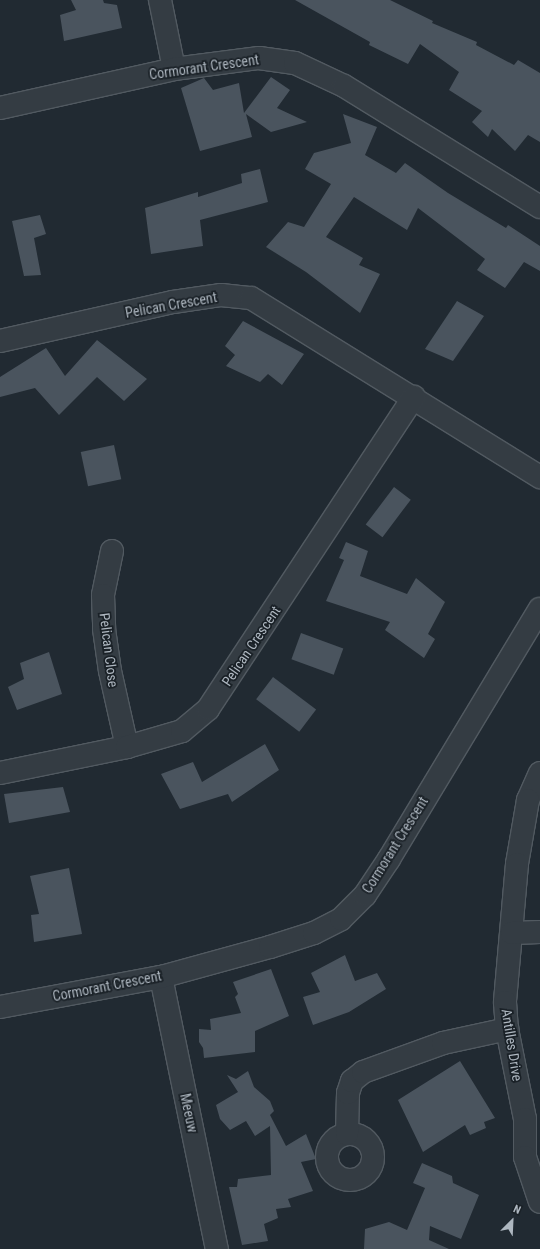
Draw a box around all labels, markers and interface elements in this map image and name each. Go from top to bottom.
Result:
street label: Cormorant Crescent [148,51,260,83]
street label: Pelican Crescent [124,289,218,321]
street label: Pelican Crescent [218,603,284,689]
street label: Pelican Close [96,612,122,688]
street label: Cormorant Crescent [359,794,431,896]
street label: Cormorant Crescent [51,967,163,1005]
street label: Antilles Drive [498,1008,526,1082]
street label: Meeuw [177,1092,201,1134]
north arrow [492,1201,532,1241]
text: N [511,1202,523,1217]

